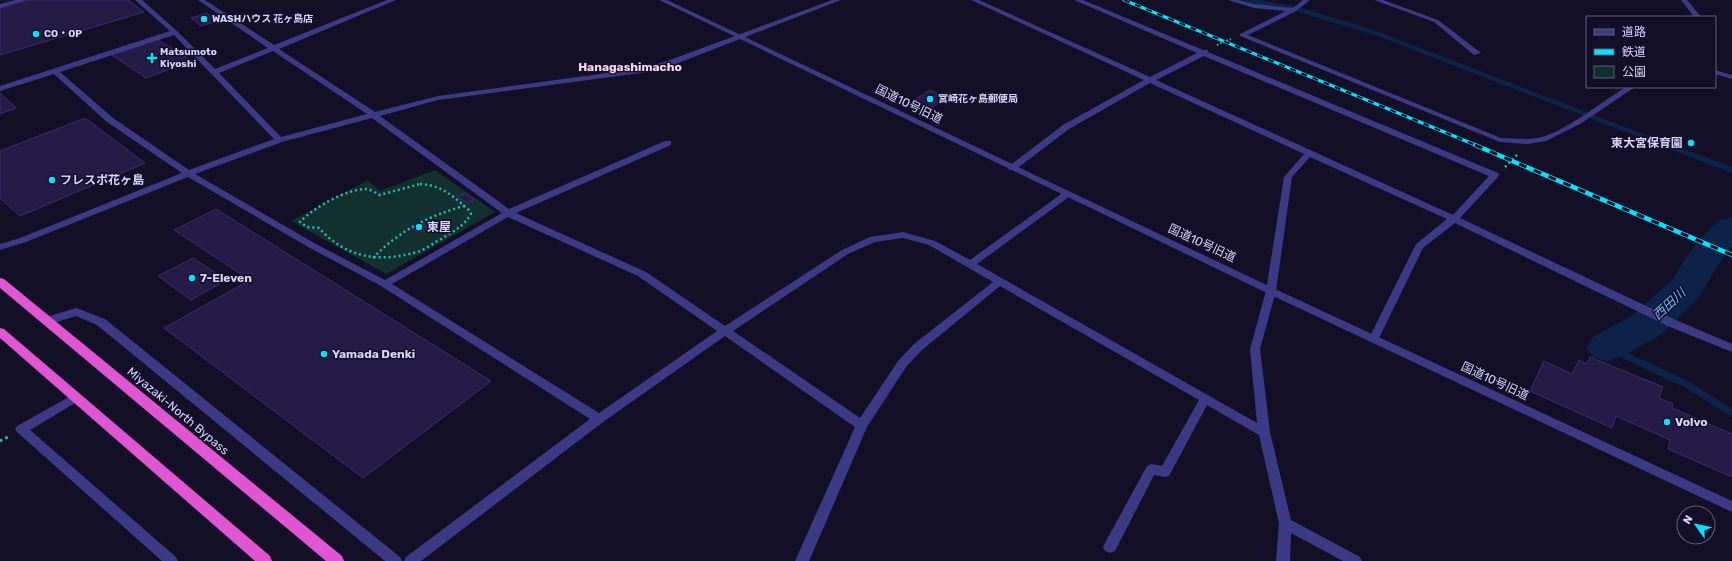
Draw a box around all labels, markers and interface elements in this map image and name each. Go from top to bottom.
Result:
place label: WASHハウス 花ヶ島店 [212,13,313,25]
marker: WASHハウス 花ヶ島店 [199,14,209,24]
legend [1586,16,1716,88]
text: 道路 [1622,25,1646,39]
place label: CO・OP [44,28,82,40]
marker: CO・OP [31,29,41,39]
text: 鉄道 [1622,45,1646,59]
place label: Matsumoto Kiyoshi [160,46,217,70]
marker: Matsumoto Kiyoshi [147,53,157,63]
district label: Hanagashimacho [578,60,682,74]
text: 公園 [1622,65,1646,79]
street label: 国道10号旧道 [873,82,945,126]
place label: 宮崎花ヶ島郵便局 [938,93,1018,105]
marker: 宮崎花ヶ島郵便局 [925,94,935,104]
place label: 東大宮保育園 [1611,136,1683,150]
marker: 東大宮保育園 [1686,138,1696,148]
place label: フレスポ花ヶ島 [60,173,144,187]
marker: フレスポ花ヶ島 [47,175,57,185]
place label: 東屋 [427,220,451,234]
street label: 国道10号旧道 [1166,221,1238,265]
marker: 東屋 [414,222,424,232]
place label: 7-Eleven [200,271,252,285]
marker: 7-Eleven [187,273,197,283]
water label: 西田川 [1650,284,1690,323]
place label: Yamada Denki [332,347,415,361]
marker: Yamada Denki [319,349,329,359]
street label: 国道10号旧道 [1459,359,1531,403]
street label: Miyazaki-North Bypass [124,364,232,458]
place label: Volvo [1675,415,1708,429]
marker: Volvo [1662,417,1672,427]
north arrow [1676,505,1716,545]
text: N [1680,513,1696,527]

